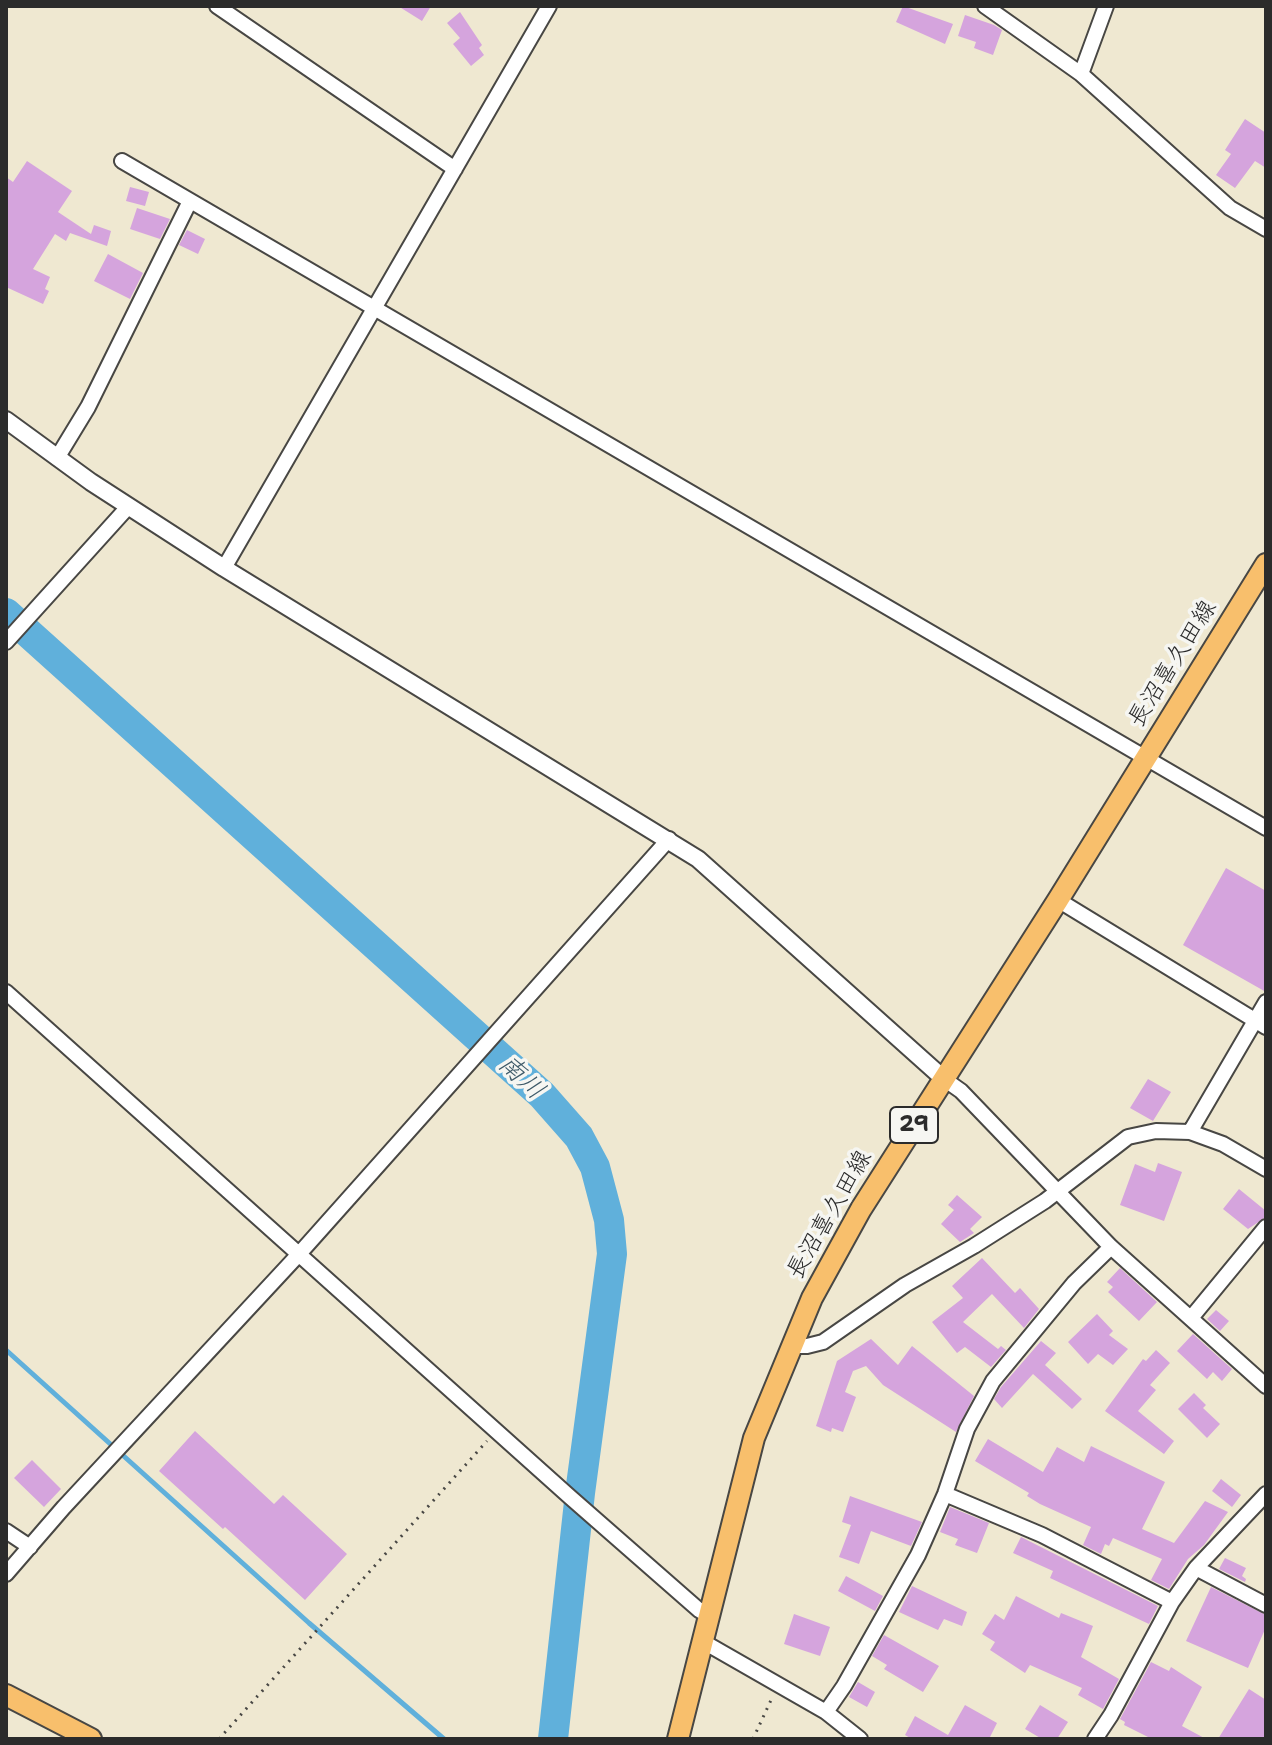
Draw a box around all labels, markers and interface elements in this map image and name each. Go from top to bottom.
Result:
street label: 長沼喜久田線 [1123,595,1223,733]
water label: 南川 [491,1049,551,1107]
road number: 29 [890,1107,938,1143]
street label: 長沼喜久田線 [782,1145,878,1285]

